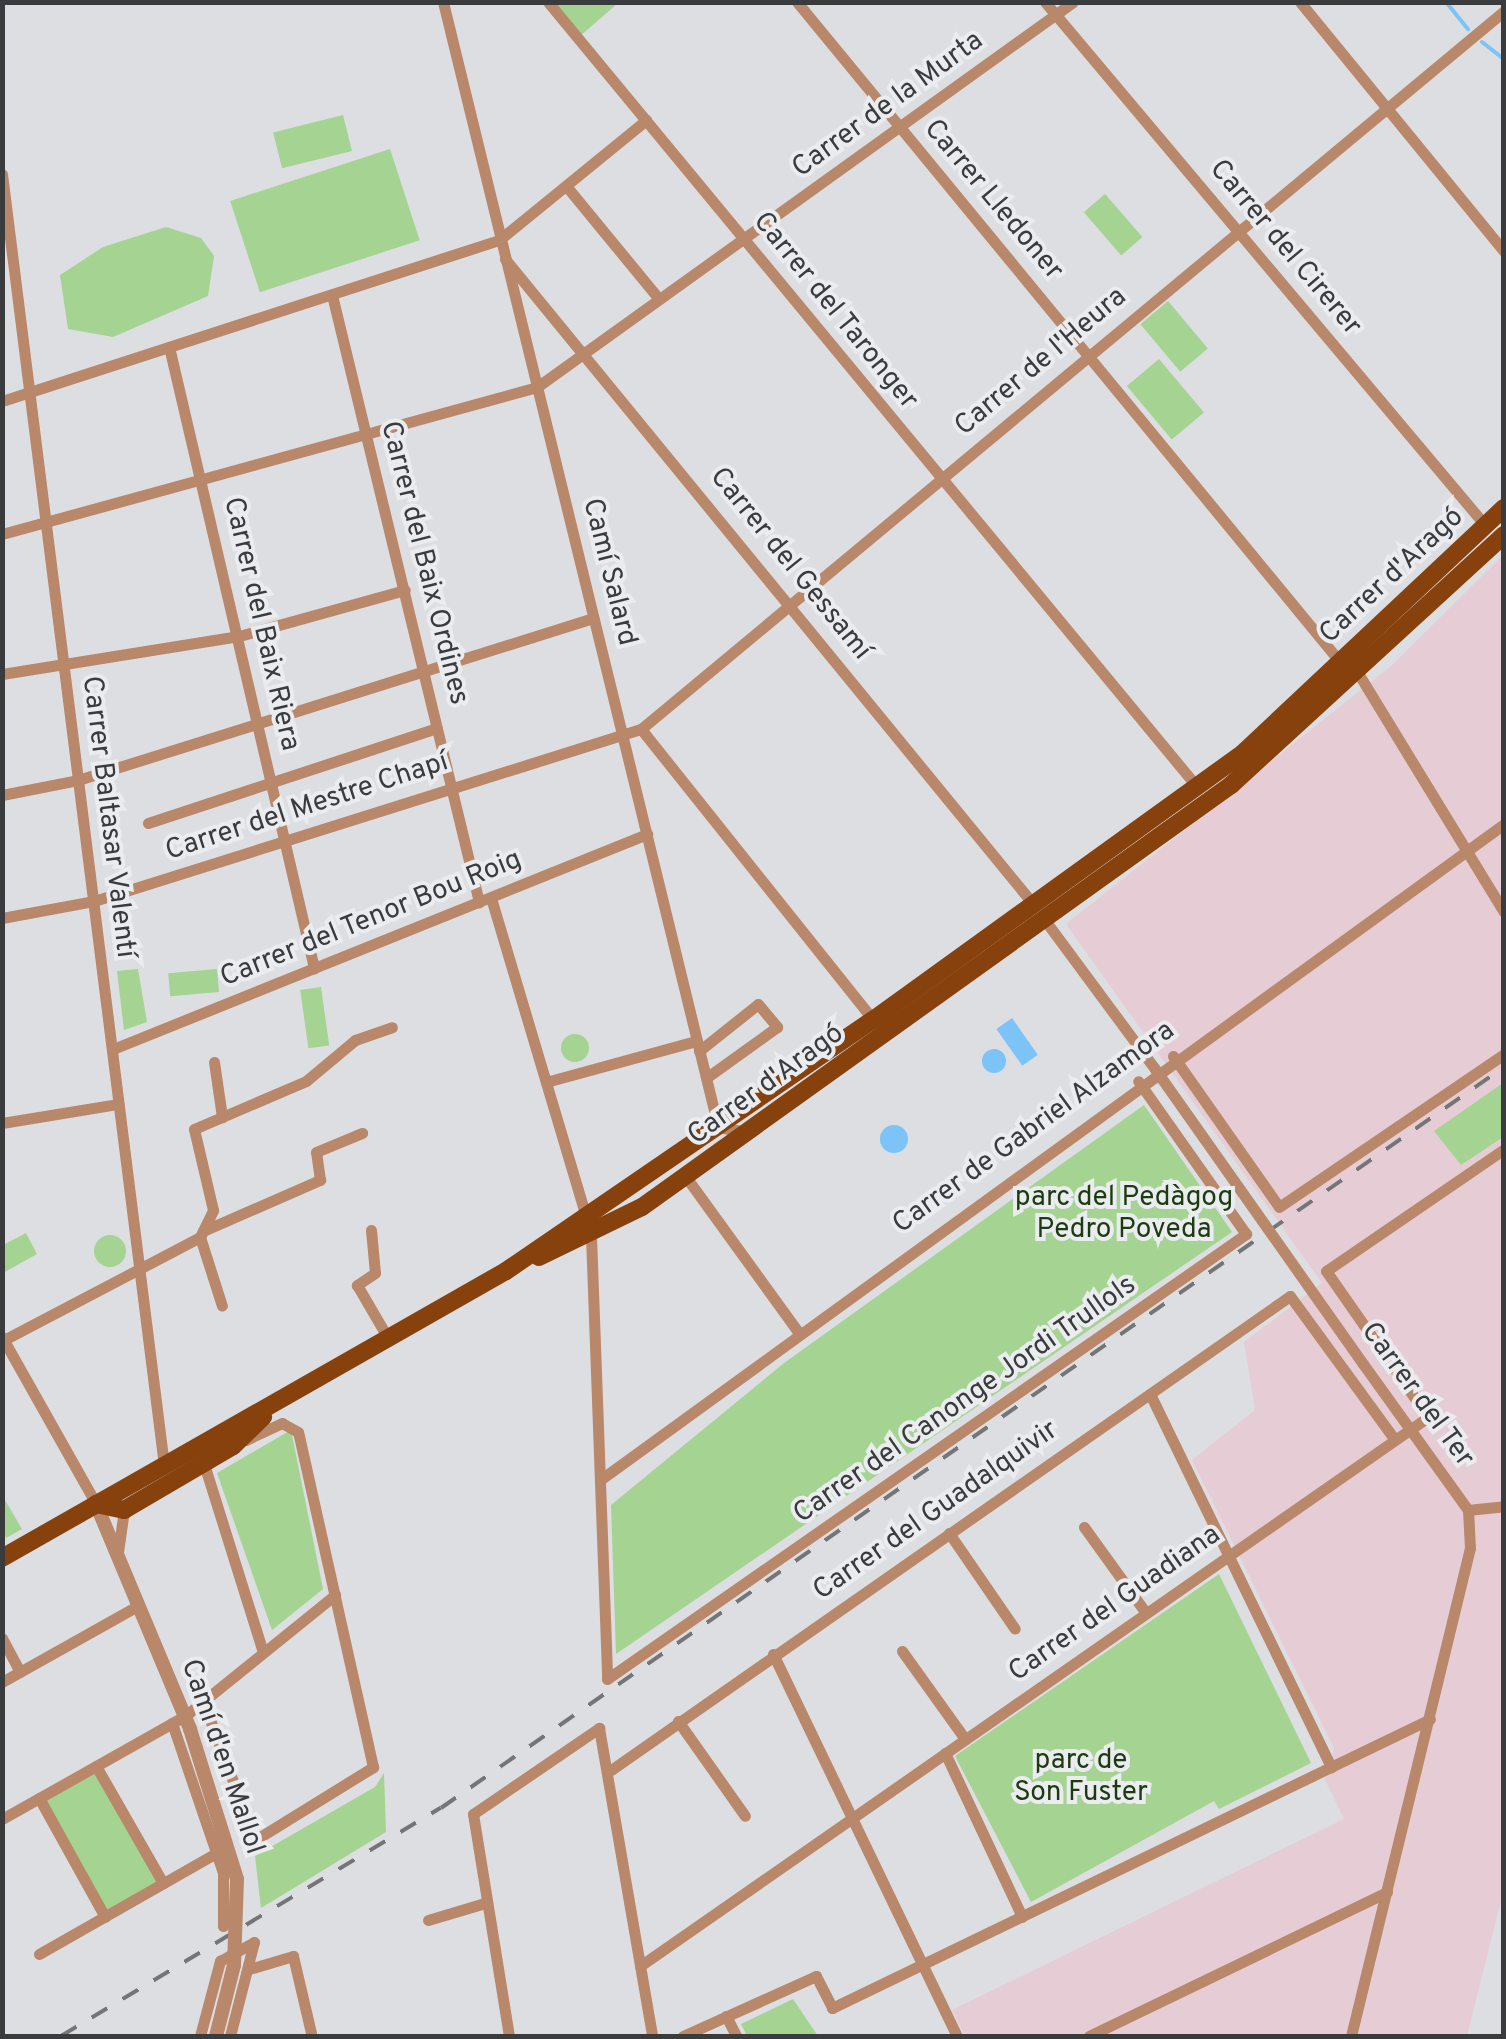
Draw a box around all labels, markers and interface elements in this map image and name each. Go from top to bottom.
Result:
street label: Carrer de la Murta [786,24,990,186]
street label: Carrer Lledoner [916,113,1070,287]
street label: Carrer del Cirerer [1202,153,1368,343]
street label: Carrer del Taronger [745,205,925,417]
street label: Carrer de l'Heura [948,281,1134,443]
street label: Carrer del Baix Ordines [373,418,475,708]
street label: Carrer del Gessamí [702,461,878,667]
street label: Carrer del Baix Riera [215,494,307,754]
street label: Camí Salard [574,495,644,649]
street label: Carrer d'Aragó [1313,501,1471,651]
street label: Carrer Baltasar Valentí [74,674,142,960]
street label: Carrer del Mestre Chapí [161,745,453,869]
street label: Carrer del Tenor Bou Roig [215,843,527,995]
street label: Carrer de Gabriel Alzamora [886,1014,1182,1242]
street label: Carrer d'Aragó [682,1017,850,1153]
park label: parc del Pedàgog Pedro Poveda [1015,1181,1233,1247]
street label: Carrer del Canonge Jordi Trullols [787,1268,1143,1532]
street label: Carrer del Ter [1353,1316,1481,1474]
street label: Carrer del Guadalquivir [807,1414,1065,1608]
street label: Carrer del Guadiana [1003,1518,1227,1690]
street label: Camí d'en Mallol [173,1655,271,1859]
park label: parc de Son Fuster [1014,1744,1148,1810]

